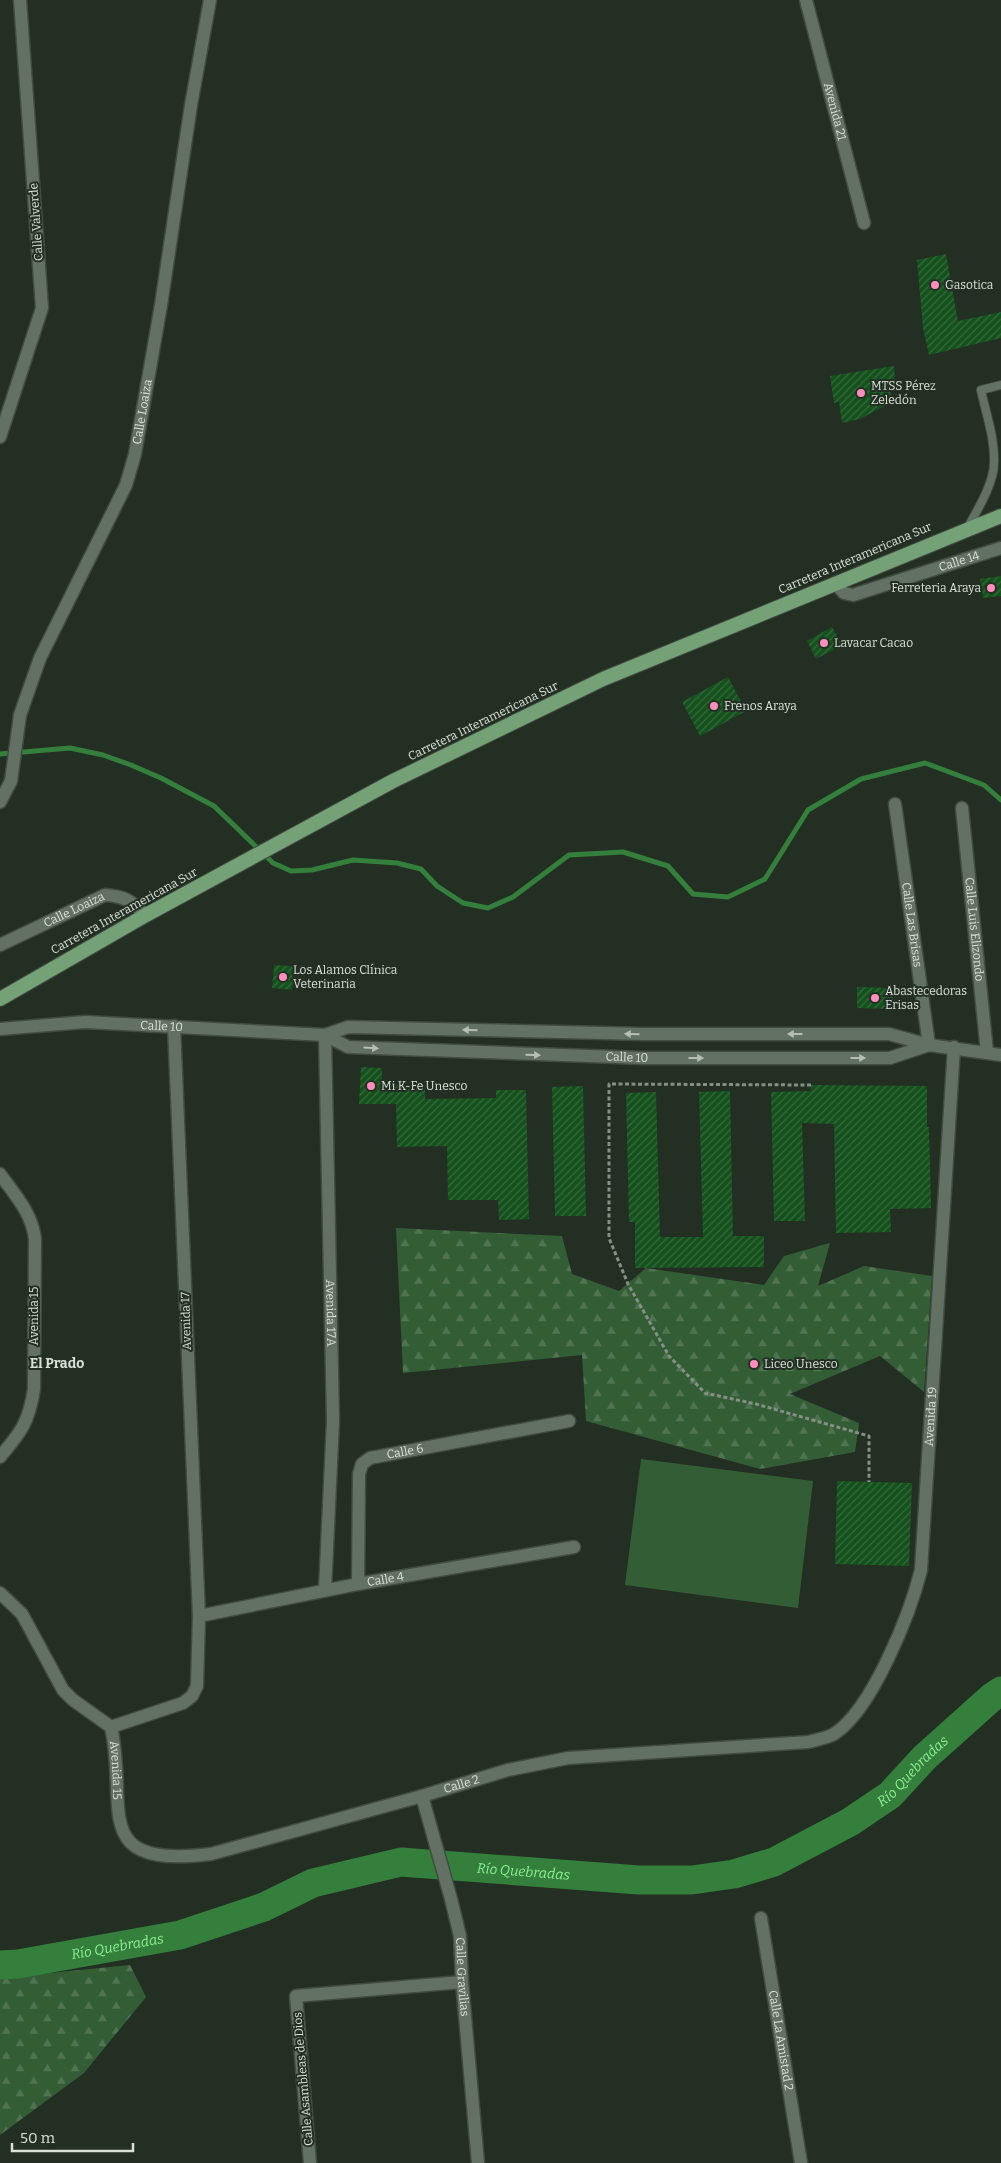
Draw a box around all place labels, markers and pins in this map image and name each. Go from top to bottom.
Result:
place label: Gasotica [945,278,994,292]
marker: Gasotica [929,279,941,291]
place label: MTSS Pérez Zeledón [871,379,936,407]
marker: MTSS Pérez Zeledón [855,387,867,399]
place label: Ferreteria Araya [891,581,981,595]
marker: Ferreteria Araya [985,582,997,594]
place label: Lavacar Cacao [834,636,913,650]
marker: Lavacar Cacao [818,637,830,649]
place label: Frenos Araya [724,699,797,713]
marker: Frenos Araya [708,700,720,712]
place label: Los Alamos Clínica Veterinaria [293,963,398,991]
marker: Los Alamos Clínica Veterinaria [277,971,289,983]
place label: Abastecedoras Erisas [885,984,967,1012]
marker: Abastecedoras Erisas [869,992,881,1004]
place label: Mi K-Fe Unesco [381,1079,467,1093]
marker: Mi K-Fe Unesco [365,1080,377,1092]
place label: Liceo Unesco [764,1357,838,1371]
marker: Liceo Unesco [748,1358,760,1370]

